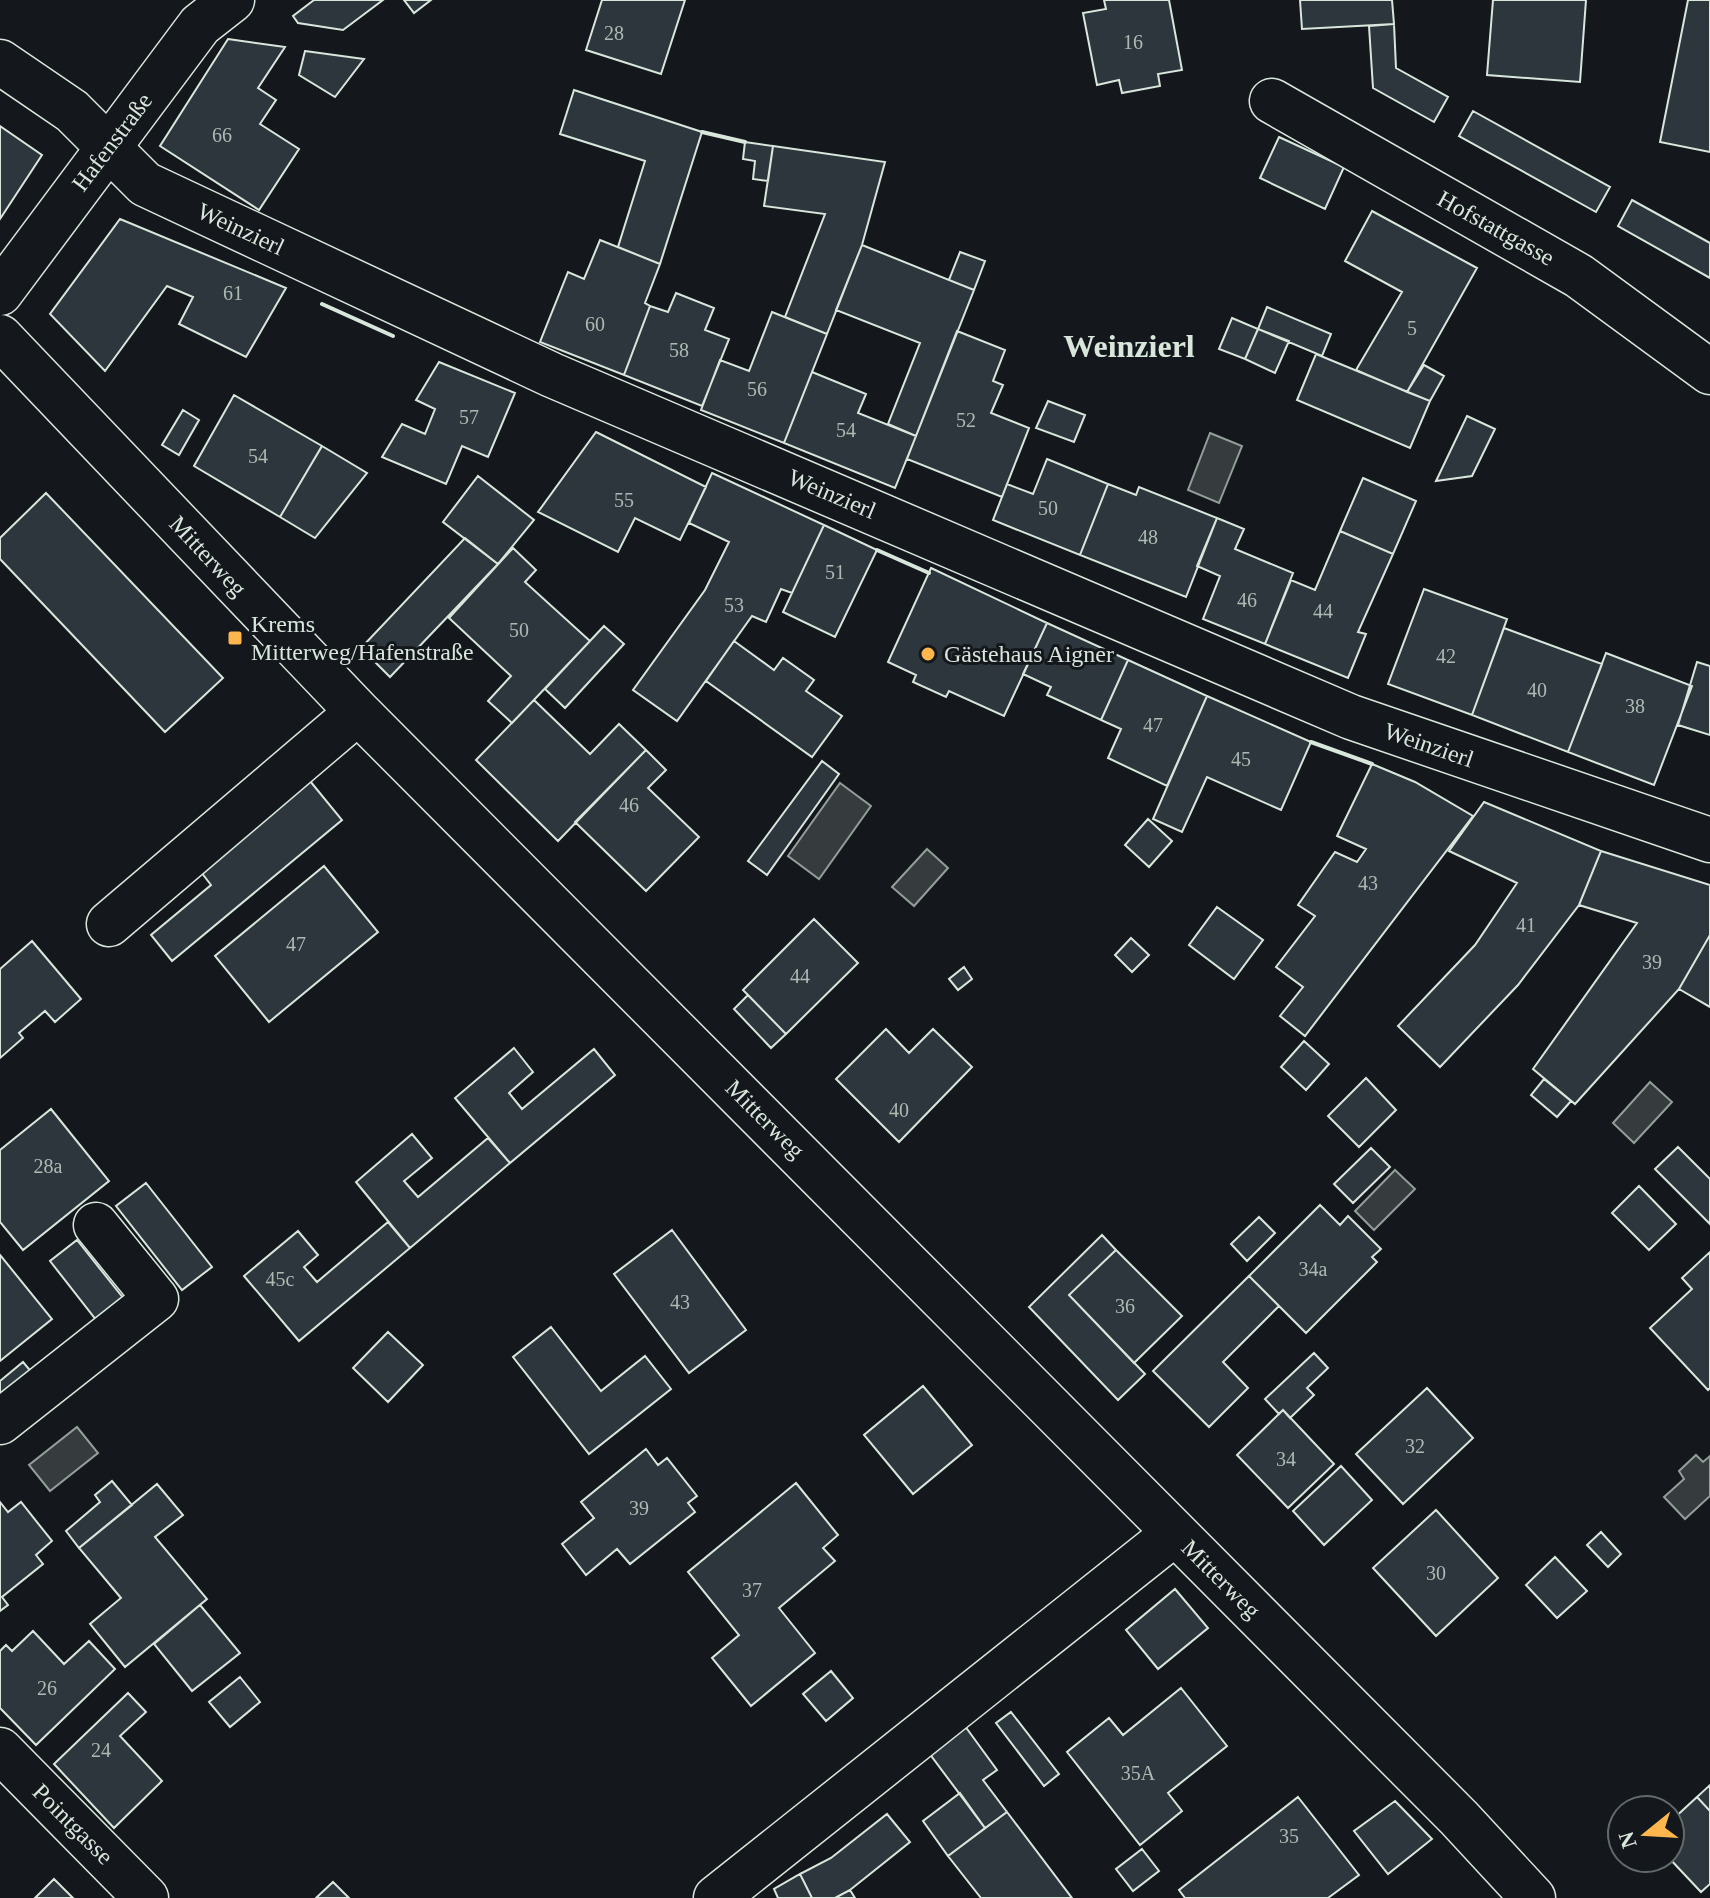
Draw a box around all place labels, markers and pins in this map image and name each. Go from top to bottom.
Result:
place label: Krems Mitterweg/Hafenstraße [251,611,474,665]
marker: Krems Mitterweg/Hafenstraße [226,629,244,647]
place label: Gästehaus Aigner [944,641,1114,667]
marker: Gästehaus Aigner [919,645,937,663]

